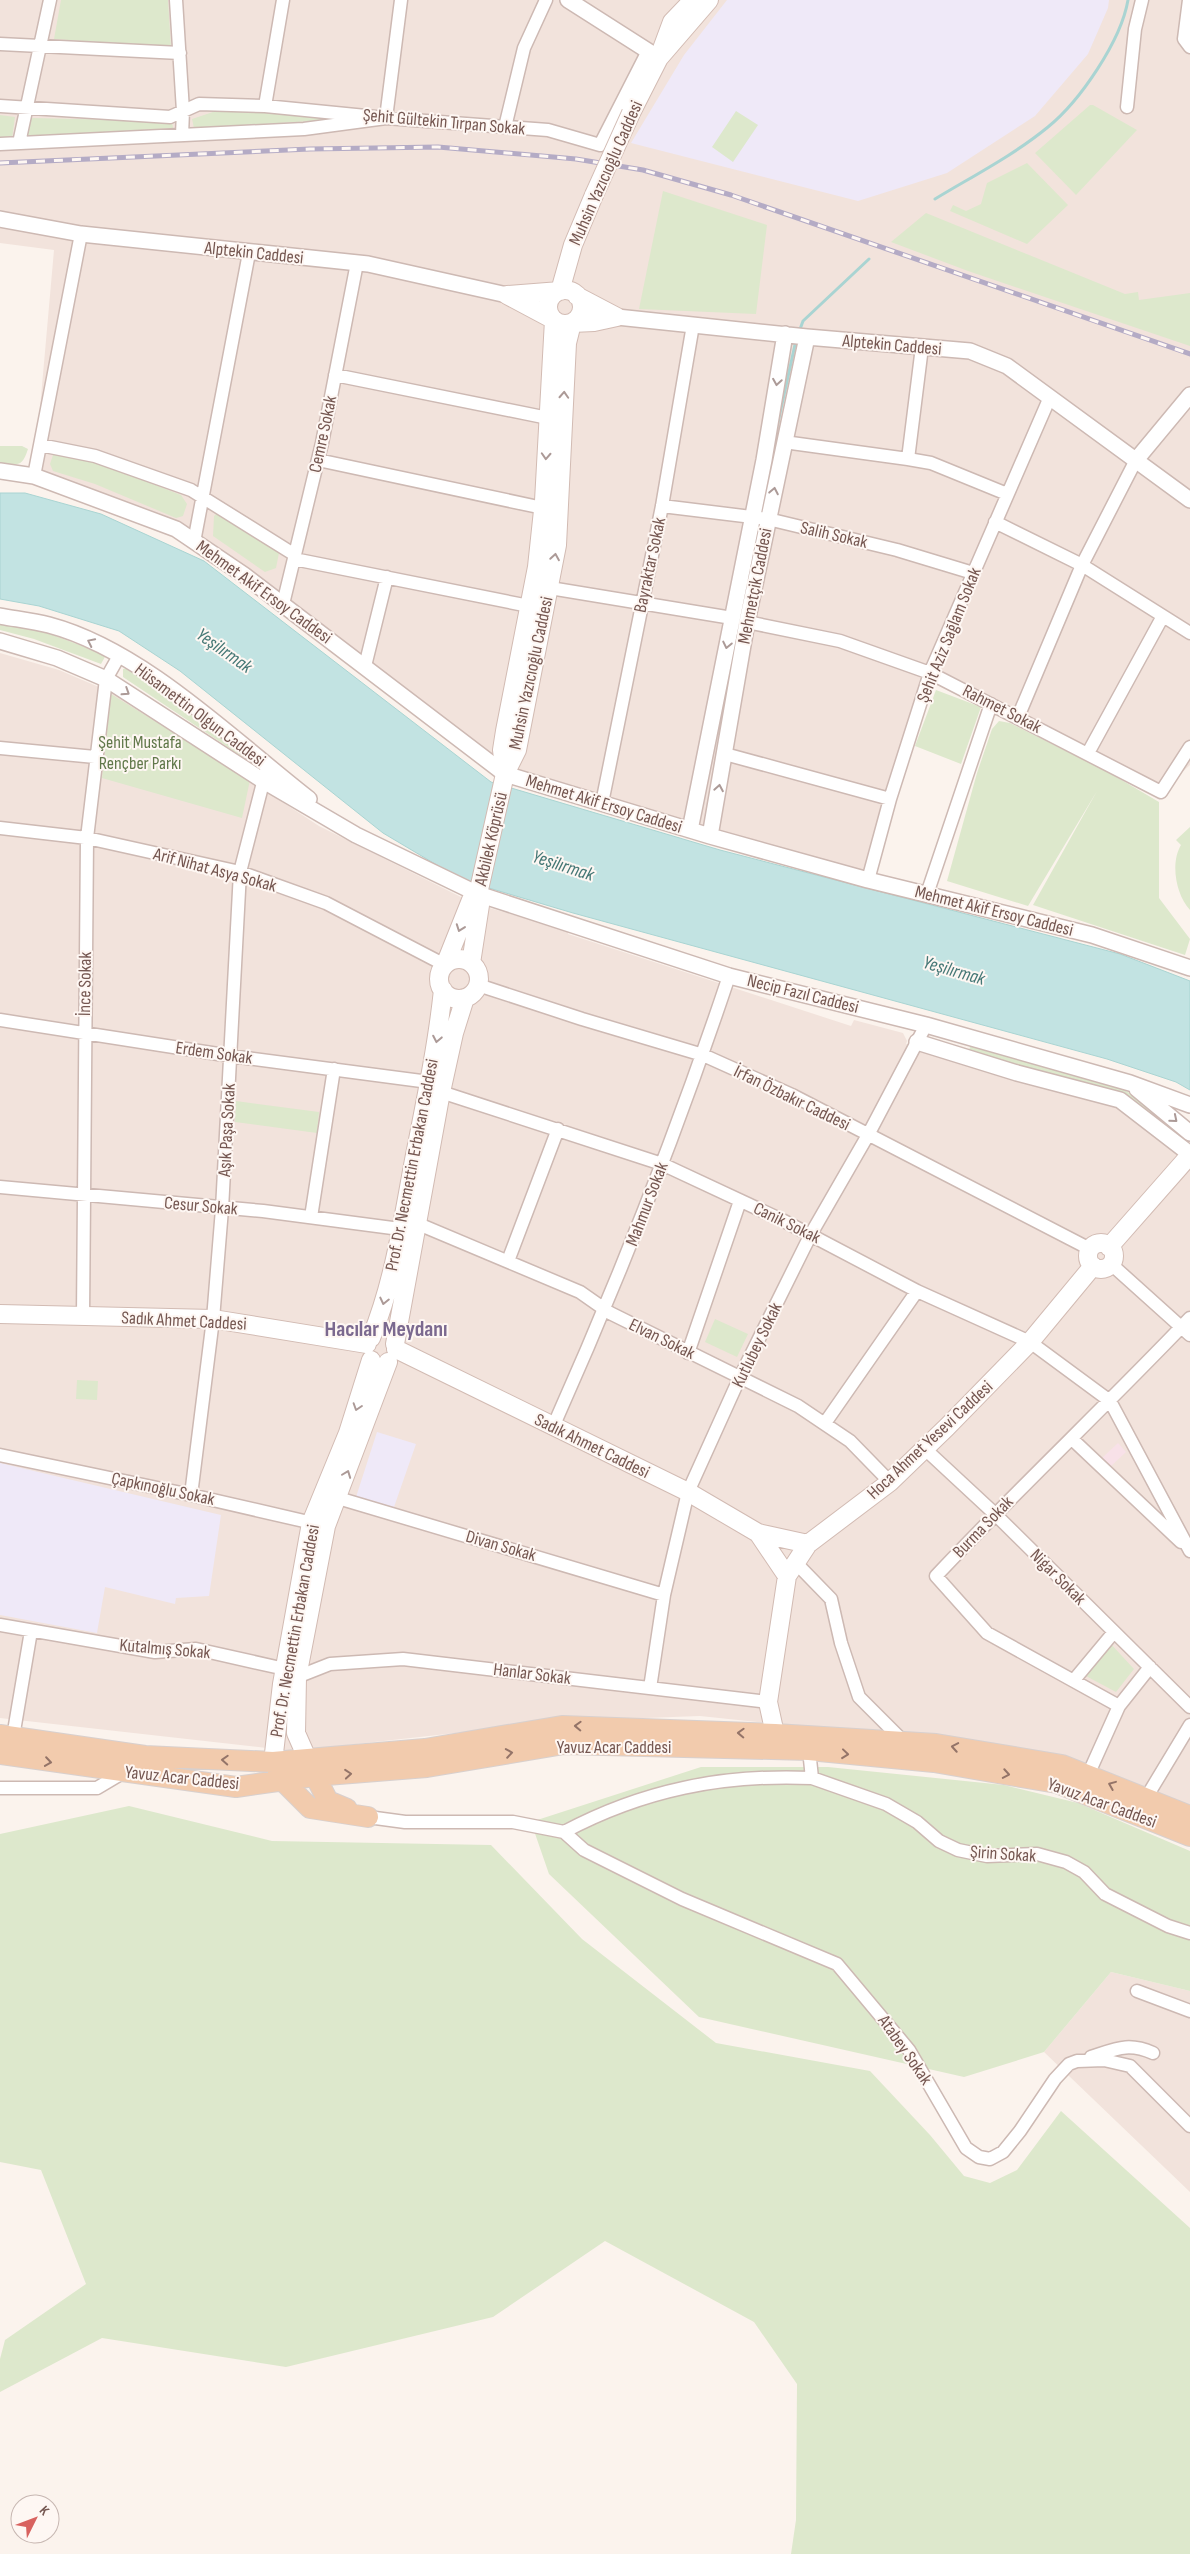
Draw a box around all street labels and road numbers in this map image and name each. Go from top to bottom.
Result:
street label: Muhsin Yazıcıoğlu Caddesi [565,98,647,248]
street label: Şehit Gültekin Tırpan Sokak [362,104,526,140]
street label: Alptekin Caddesi [202,237,305,269]
street label: Alptekin Caddesi [841,330,942,360]
street label: Cemre Sokak [305,393,341,474]
street label: Bayraktar Sokak [630,515,670,614]
street label: Salih Sokak [798,517,870,553]
street label: Mehmetçik Caddesi [733,526,777,646]
street label: Mehmet Akif Ersoy Caddesi [192,536,336,648]
street label: Şehit Aziz Sağlam Sokak [912,564,986,706]
street label: Muhsin Yazıcıoğlu Caddesi [505,595,557,751]
street label: Hüsamettin Olgun Caddesi [130,659,270,771]
street label: Rahmet Sokak [959,680,1045,738]
street label: Mehmet Akif Ersoy Caddesi [523,770,685,838]
street label: Akbilek Köprüsü [470,790,512,889]
street label: Arif Nihat Asya Sokak [150,843,279,897]
street label: Mehmet Akif Ersoy Caddesi [913,881,1075,941]
street label: İnce Sokak [74,951,96,1016]
street label: Necip Fazıl Caddesi [745,970,861,1018]
street label: Erdem Sokak [174,1037,254,1069]
street label: Prof. Dr. Necmettin Erbakan Caddesi [381,1057,443,1273]
street label: İrfan Özbakır Caddesi [730,1061,854,1135]
street label: Aşık Paşa Sokak [214,1083,240,1178]
street label: Mahmur Sokak [621,1159,673,1249]
street label: Cesur Sokak [163,1192,239,1220]
street label: Canik Sokak [750,1198,824,1248]
street label: Kutlubey Sokak [727,1299,787,1391]
street label: Sadık Ahmet Caddesi [121,1307,247,1335]
street label: Elvan Sokak [626,1314,699,1364]
street label: Hoca Ahmet Yesevi Caddesi [863,1376,997,1504]
street label: Sadık Ahmet Caddesi [531,1409,653,1483]
street label: Çapkınoğlu Sokak [110,1468,217,1510]
street label: Burma Sokak [948,1492,1018,1562]
street label: Prof. Dr. Necmettin Erbakan Caddesi [266,1523,324,1739]
street label: Divan Sokak [463,1526,539,1566]
street label: Nigar Sokak [1026,1545,1090,1609]
street label: Kutalmış Sokak [119,1635,211,1663]
street label: Hanlar Sokak [492,1659,572,1689]
street label: Yavuz Acar Caddesi [557,1737,671,1758]
street label: Yavuz Acar Caddesi [124,1762,240,1794]
street label: Yavuz Acar Caddesi [1045,1774,1159,1832]
street label: Şirin Sokak [969,1841,1037,1867]
street label: Atabey Sokak [873,2010,937,2089]

